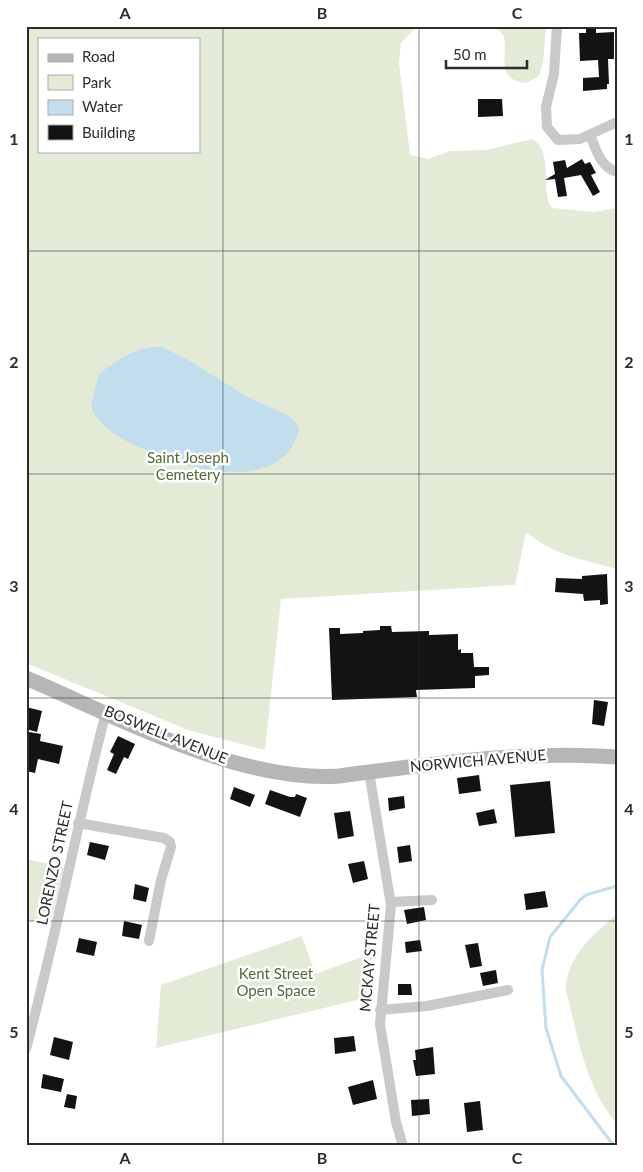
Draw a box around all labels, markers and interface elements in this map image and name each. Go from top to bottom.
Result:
text: A [118,3,131,22]
text: B [317,3,327,22]
text: C [512,3,523,22]
legend [38,38,200,152]
scale bar [446,38,527,70]
text: 50 m [453,45,487,63]
text: Road [82,47,115,65]
text: Park [82,73,112,91]
text: Water [82,97,123,115]
text: Building [82,123,135,141]
text: 1 [9,129,19,148]
text: 1 [624,129,634,148]
text: 2 [9,352,19,371]
text: 2 [624,352,634,371]
park label: Saint Joseph Cemetery [147,448,229,483]
text: 3 [9,576,19,595]
text: 3 [624,576,634,595]
street label: BOSWELL AVENUE [102,701,231,767]
street label: NORWICH AVENUE [409,745,547,775]
text: 4 [9,799,19,818]
street label: LORENZO STREET [32,799,76,926]
text: 4 [624,799,634,818]
street label: MCKAY STREET [355,903,383,1013]
park label: Kent Street Open Space [236,964,316,999]
text: 5 [9,1022,19,1041]
text: 5 [624,1022,634,1041]
text: A [118,1148,131,1167]
text: B [317,1148,327,1167]
text: C [512,1148,523,1167]

